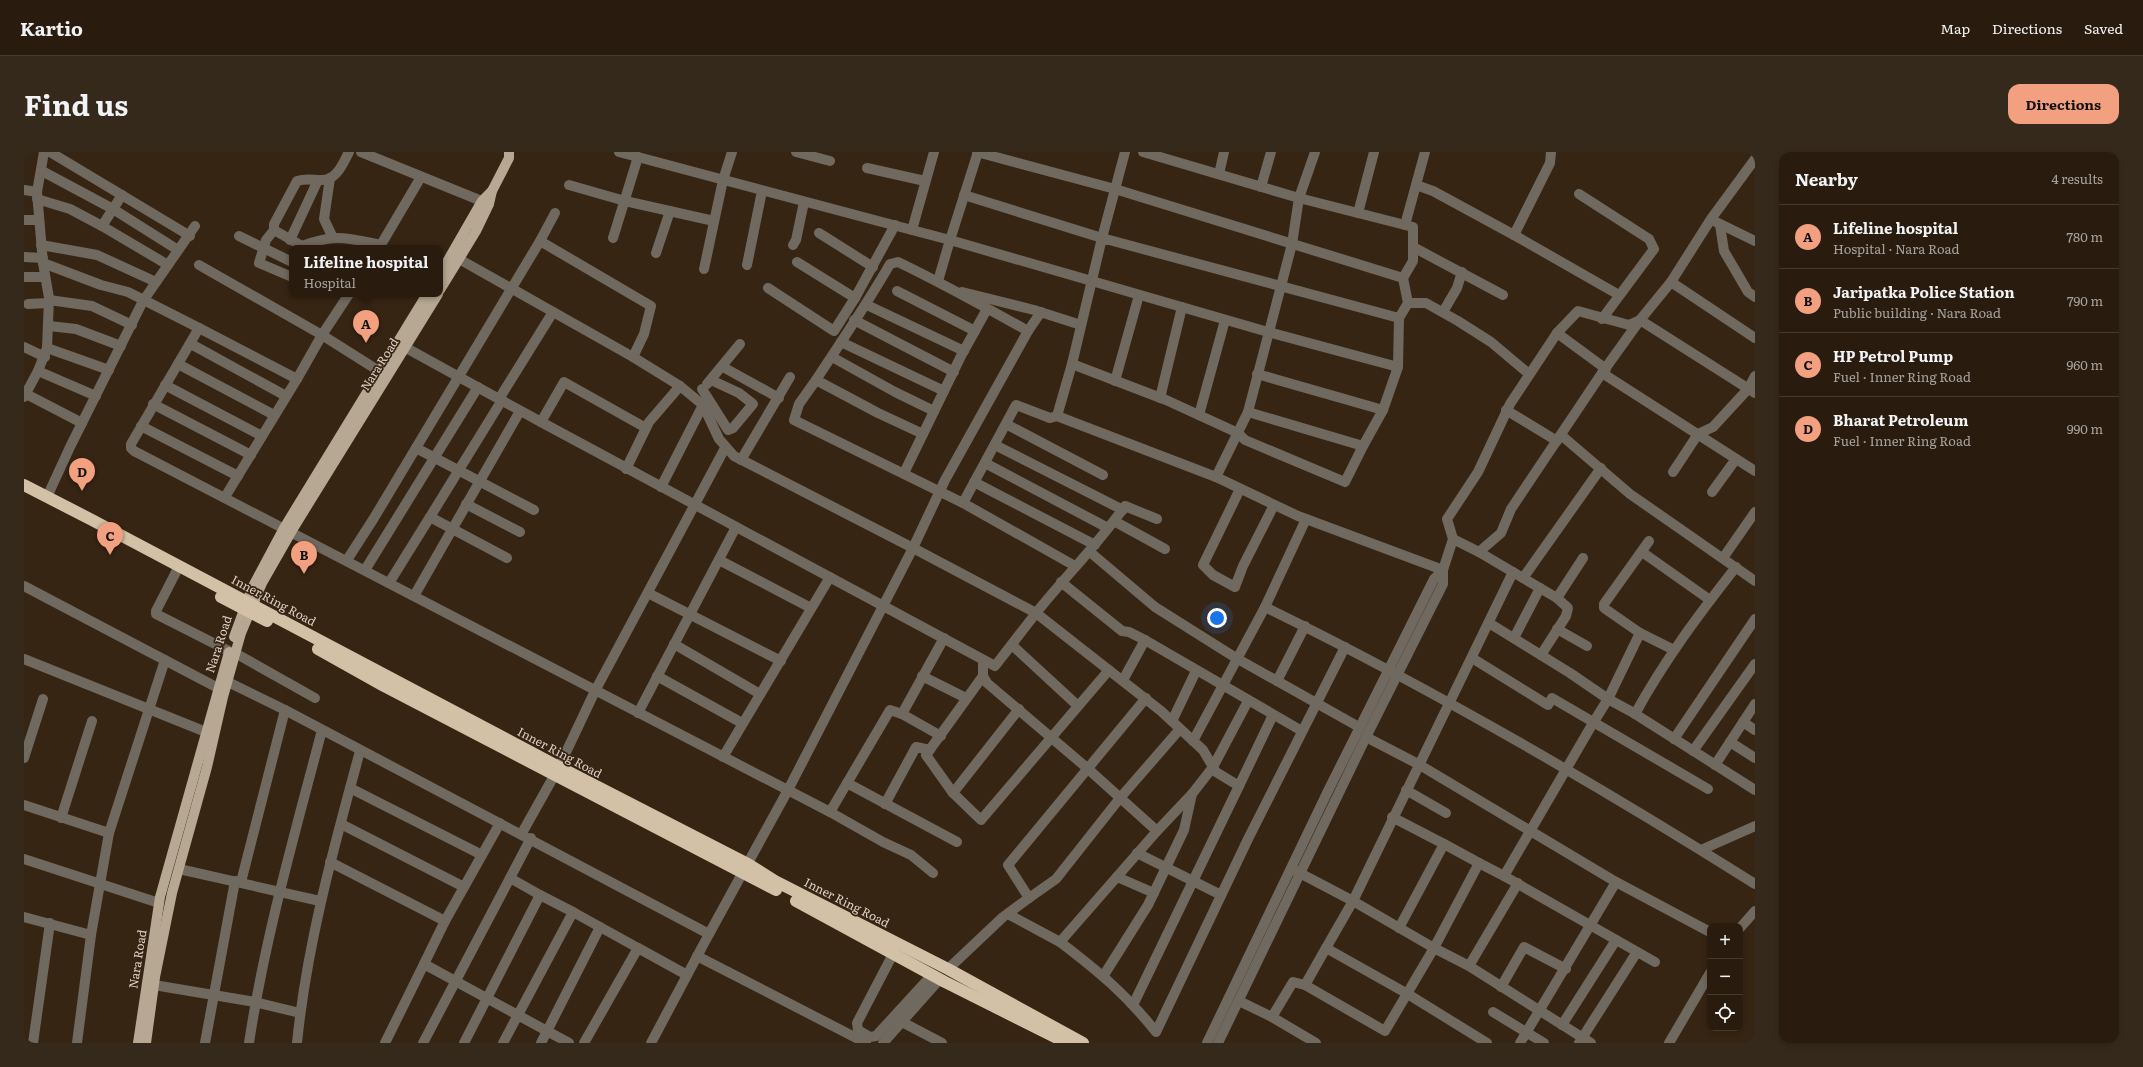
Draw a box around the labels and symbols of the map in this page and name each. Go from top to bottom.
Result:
pin: A [353,310,379,343]
street label: Nara Road [356,333,403,394]
pin: D [69,458,95,491]
pin: C [97,522,123,555]
pin: B [291,541,317,574]
street label: Inner Ring Road [228,570,320,630]
your location [1207,608,1227,628]
street label: Nara Road [200,612,236,675]
street label: Inner Ring Road [514,722,606,782]
street label: Inner Ring Road [801,873,893,932]
street label: Nara Road [123,928,151,990]

